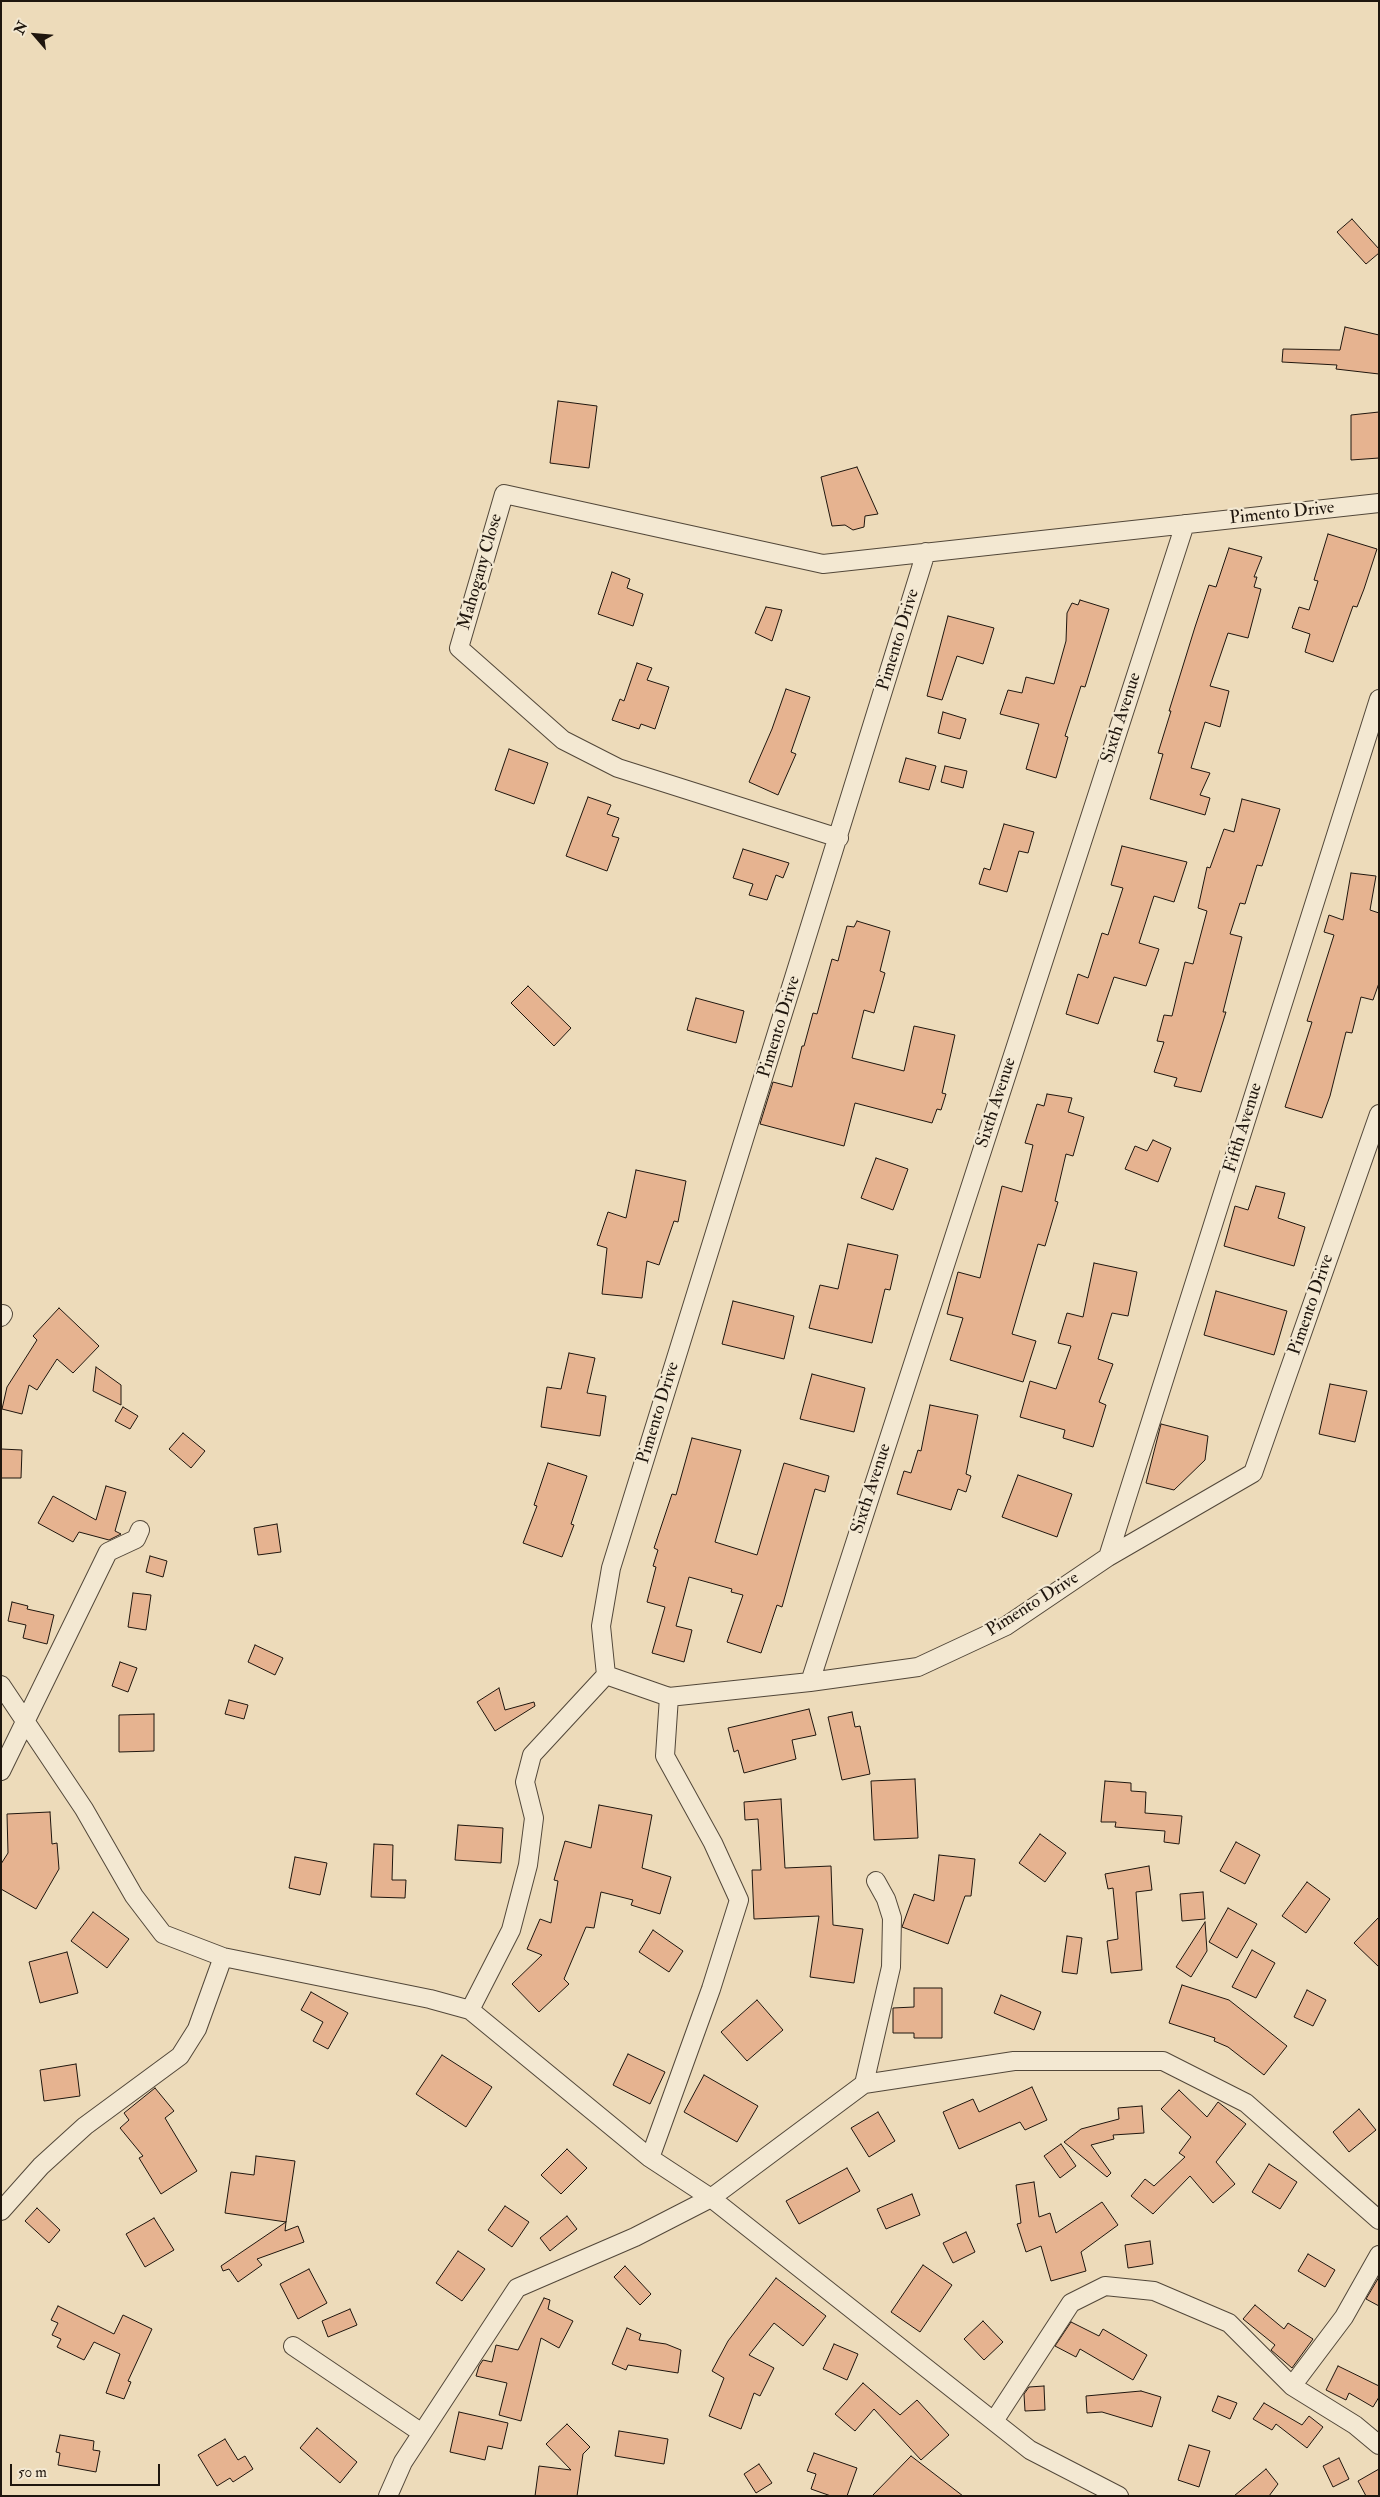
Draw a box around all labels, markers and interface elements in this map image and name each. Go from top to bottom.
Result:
north arrow [10,10,60,60]
text: N [11,19,32,37]
street label: Pimento Drive [1229,498,1335,530]
street label: Mahogany Close [454,511,508,633]
street label: Pimento Drive [873,587,925,693]
street label: Sixth Avenue [1097,670,1147,766]
street label: Pimento Drive [754,974,806,1080]
street label: Sixth Avenue [972,1055,1022,1151]
street label: Fifth Avenue [1220,1080,1268,1176]
street label: Pimento Drive [1285,1252,1339,1358]
street label: Pimento Drive [633,1360,685,1466]
street label: Sixth Avenue [847,1441,897,1537]
street label: Pimento Drive [983,1568,1083,1642]
scale bar [12,2454,162,2486]
text: 50 m [18,2463,47,2482]

